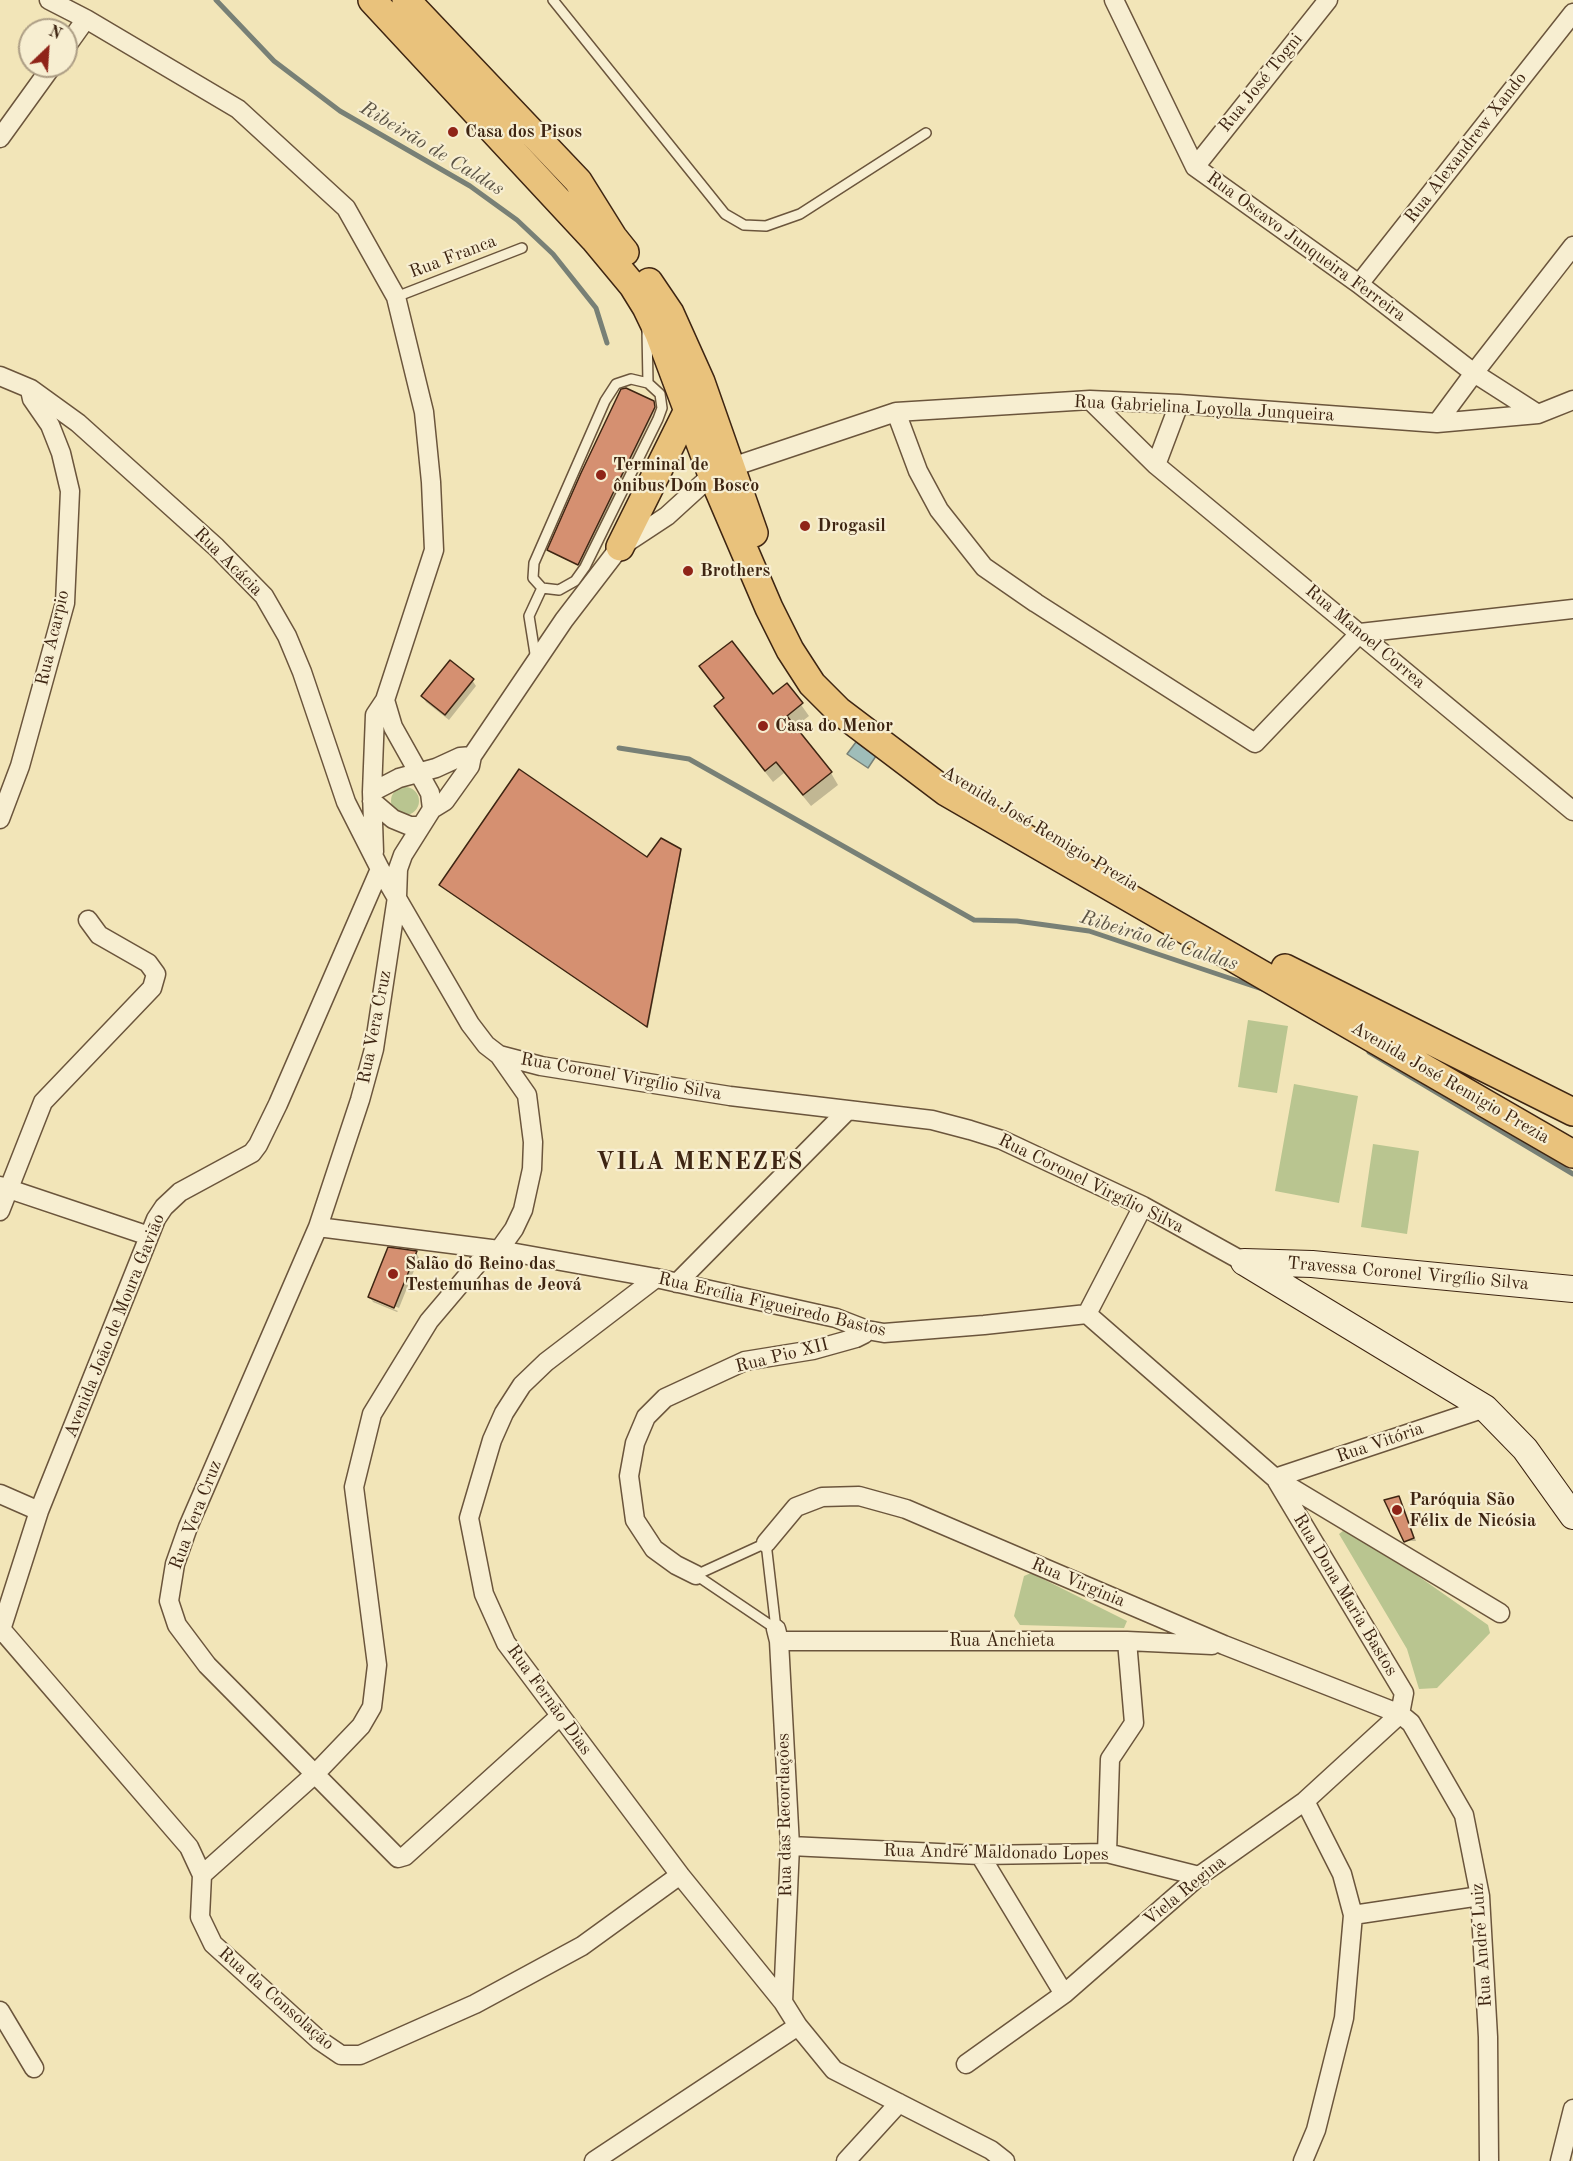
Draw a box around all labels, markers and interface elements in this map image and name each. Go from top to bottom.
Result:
north arrow [18,18,78,78]
text: N [46,24,64,43]
street label: Rua José Togni [1215,29,1307,137]
street label: Rua Alexandrew Xando [1400,68,1532,228]
water label: Ribeirão de Caldas [356,97,508,201]
place label: Casa dos Pisos [465,121,582,143]
marker: Casa dos Pisos [446,125,460,139]
street label: Rua Oscavo Junqueira Ferreira [1202,167,1410,327]
street label: Rua Franca [406,231,500,283]
street label: Rua Gabrielina Loyolla Junqueira [1073,391,1335,427]
place label: Terminal de ônibus Dom Bosco [613,454,759,496]
marker: Terminal de ônibus Dom Bosco [594,468,608,482]
place label: Drogasil [817,515,886,537]
marker: Drogasil [798,519,812,533]
street label: Rua Acácia [189,523,267,601]
place label: Brothers [700,560,770,582]
marker: Brothers [681,564,695,578]
street label: Rua Manoel Correa [1301,580,1429,694]
street label: Rua Acarpio [32,588,74,688]
place label: Casa do Menor [775,715,893,737]
marker: Casa do Menor [756,719,770,733]
street label: Avenida José Remigio Prezia [938,762,1142,896]
water label: Ribeirão de Caldas [1077,906,1241,976]
street label: Rua Vera Cruz [353,968,397,1086]
street label: Avenida José Remigio Prezia [1347,1017,1553,1149]
street label: Rua Coronel Virgílio Silva [519,1049,723,1105]
street label: Rua Coronel Virgílio Silva [995,1130,1187,1238]
district label: VILA MENEZES [596,1149,804,1177]
street label: Avenida João de Moura Gavião [60,1211,170,1441]
place label: Salão do Reino das Testemunhas de Jeová [405,1253,582,1296]
street label: Travessa Coronel Virgílio Silva [1286,1253,1530,1295]
marker: Salão do Reino das Testemunhas de Jeová [386,1267,400,1281]
street label: Rua Ercília Figueiredo Bastos [656,1268,888,1342]
street label: Rua Pio XII [733,1334,831,1378]
street label: Rua Vitória [1334,1418,1426,1468]
street label: Rua Vera Cruz [165,1457,227,1573]
place label: Paróquia São Félix de Nicósia [1409,1489,1536,1532]
marker: Paróquia São Félix de Nicósia [1390,1503,1404,1517]
street label: Rua Dona Maria Bastos [1288,1510,1402,1680]
street label: Rua Virginia [1028,1554,1128,1612]
street label: Rua Anchieta [949,1630,1055,1652]
street label: Rua Fernão Dias [502,1641,596,1759]
street label: Rua das Recordações [773,1733,797,1897]
street label: Rua André Maldonado Lopes [883,1840,1109,1866]
street label: Viela Regina [1140,1851,1230,1931]
street label: Rua André Luiz [1467,1882,1497,2008]
street label: Rua da Consolação [214,1943,338,2055]

